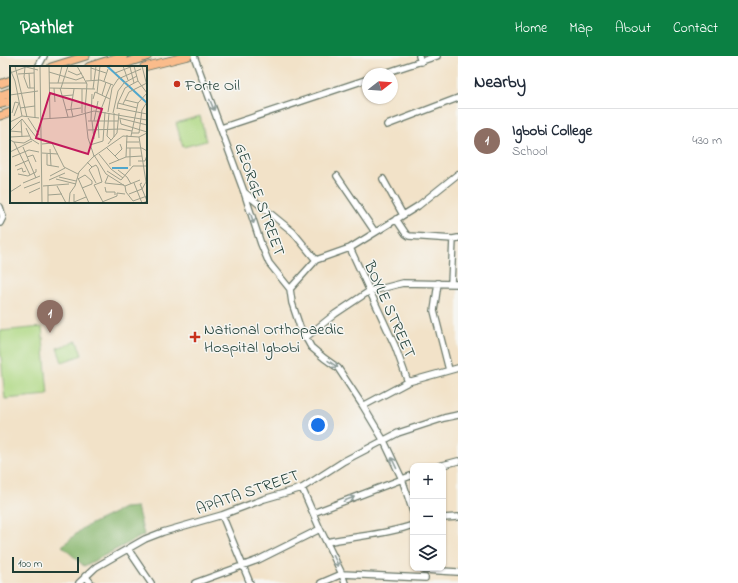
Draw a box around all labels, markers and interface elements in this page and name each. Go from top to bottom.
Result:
text: Pathlet [20,15,74,42]
text: Home [515,18,547,39]
text: Map [569,18,593,39]
text: About [615,18,651,39]
text: Contact [673,18,718,39]
inset map [10,66,147,203]
north arrow [362,68,398,104]
text: Nearby [474,70,526,95]
place label: Forte Oil [184,74,240,98]
marker: Forte Oil [172,79,182,89]
one-way arrow [208,99,216,111]
text: Igbobi College [512,120,592,142]
text: 1 [485,131,489,150]
text: 430 m [692,131,722,150]
street label: GEORGE STREET [228,140,291,260]
text: School [512,142,548,161]
one-way arrow [249,211,256,224]
street label: BOYLE STREET [357,257,421,362]
pin: 1 [37,300,63,333]
place label: National Orthopaedic Hospital Igbobi [204,318,344,360]
marker: National Orthopaedic Hospital Igbobi [189,331,201,343]
one-way arrow [327,360,338,368]
your location [308,415,328,435]
one-way arrow [390,457,397,469]
map controls [410,463,446,571]
button: + [410,463,446,499]
street label: APATA STREET [193,464,303,522]
one-way arrow [343,495,355,503]
button: − [410,499,446,535]
button: layers [410,535,446,571]
scale bar [12,555,79,574]
one-way arrow [333,555,340,567]
text: 100 m [18,556,42,572]

